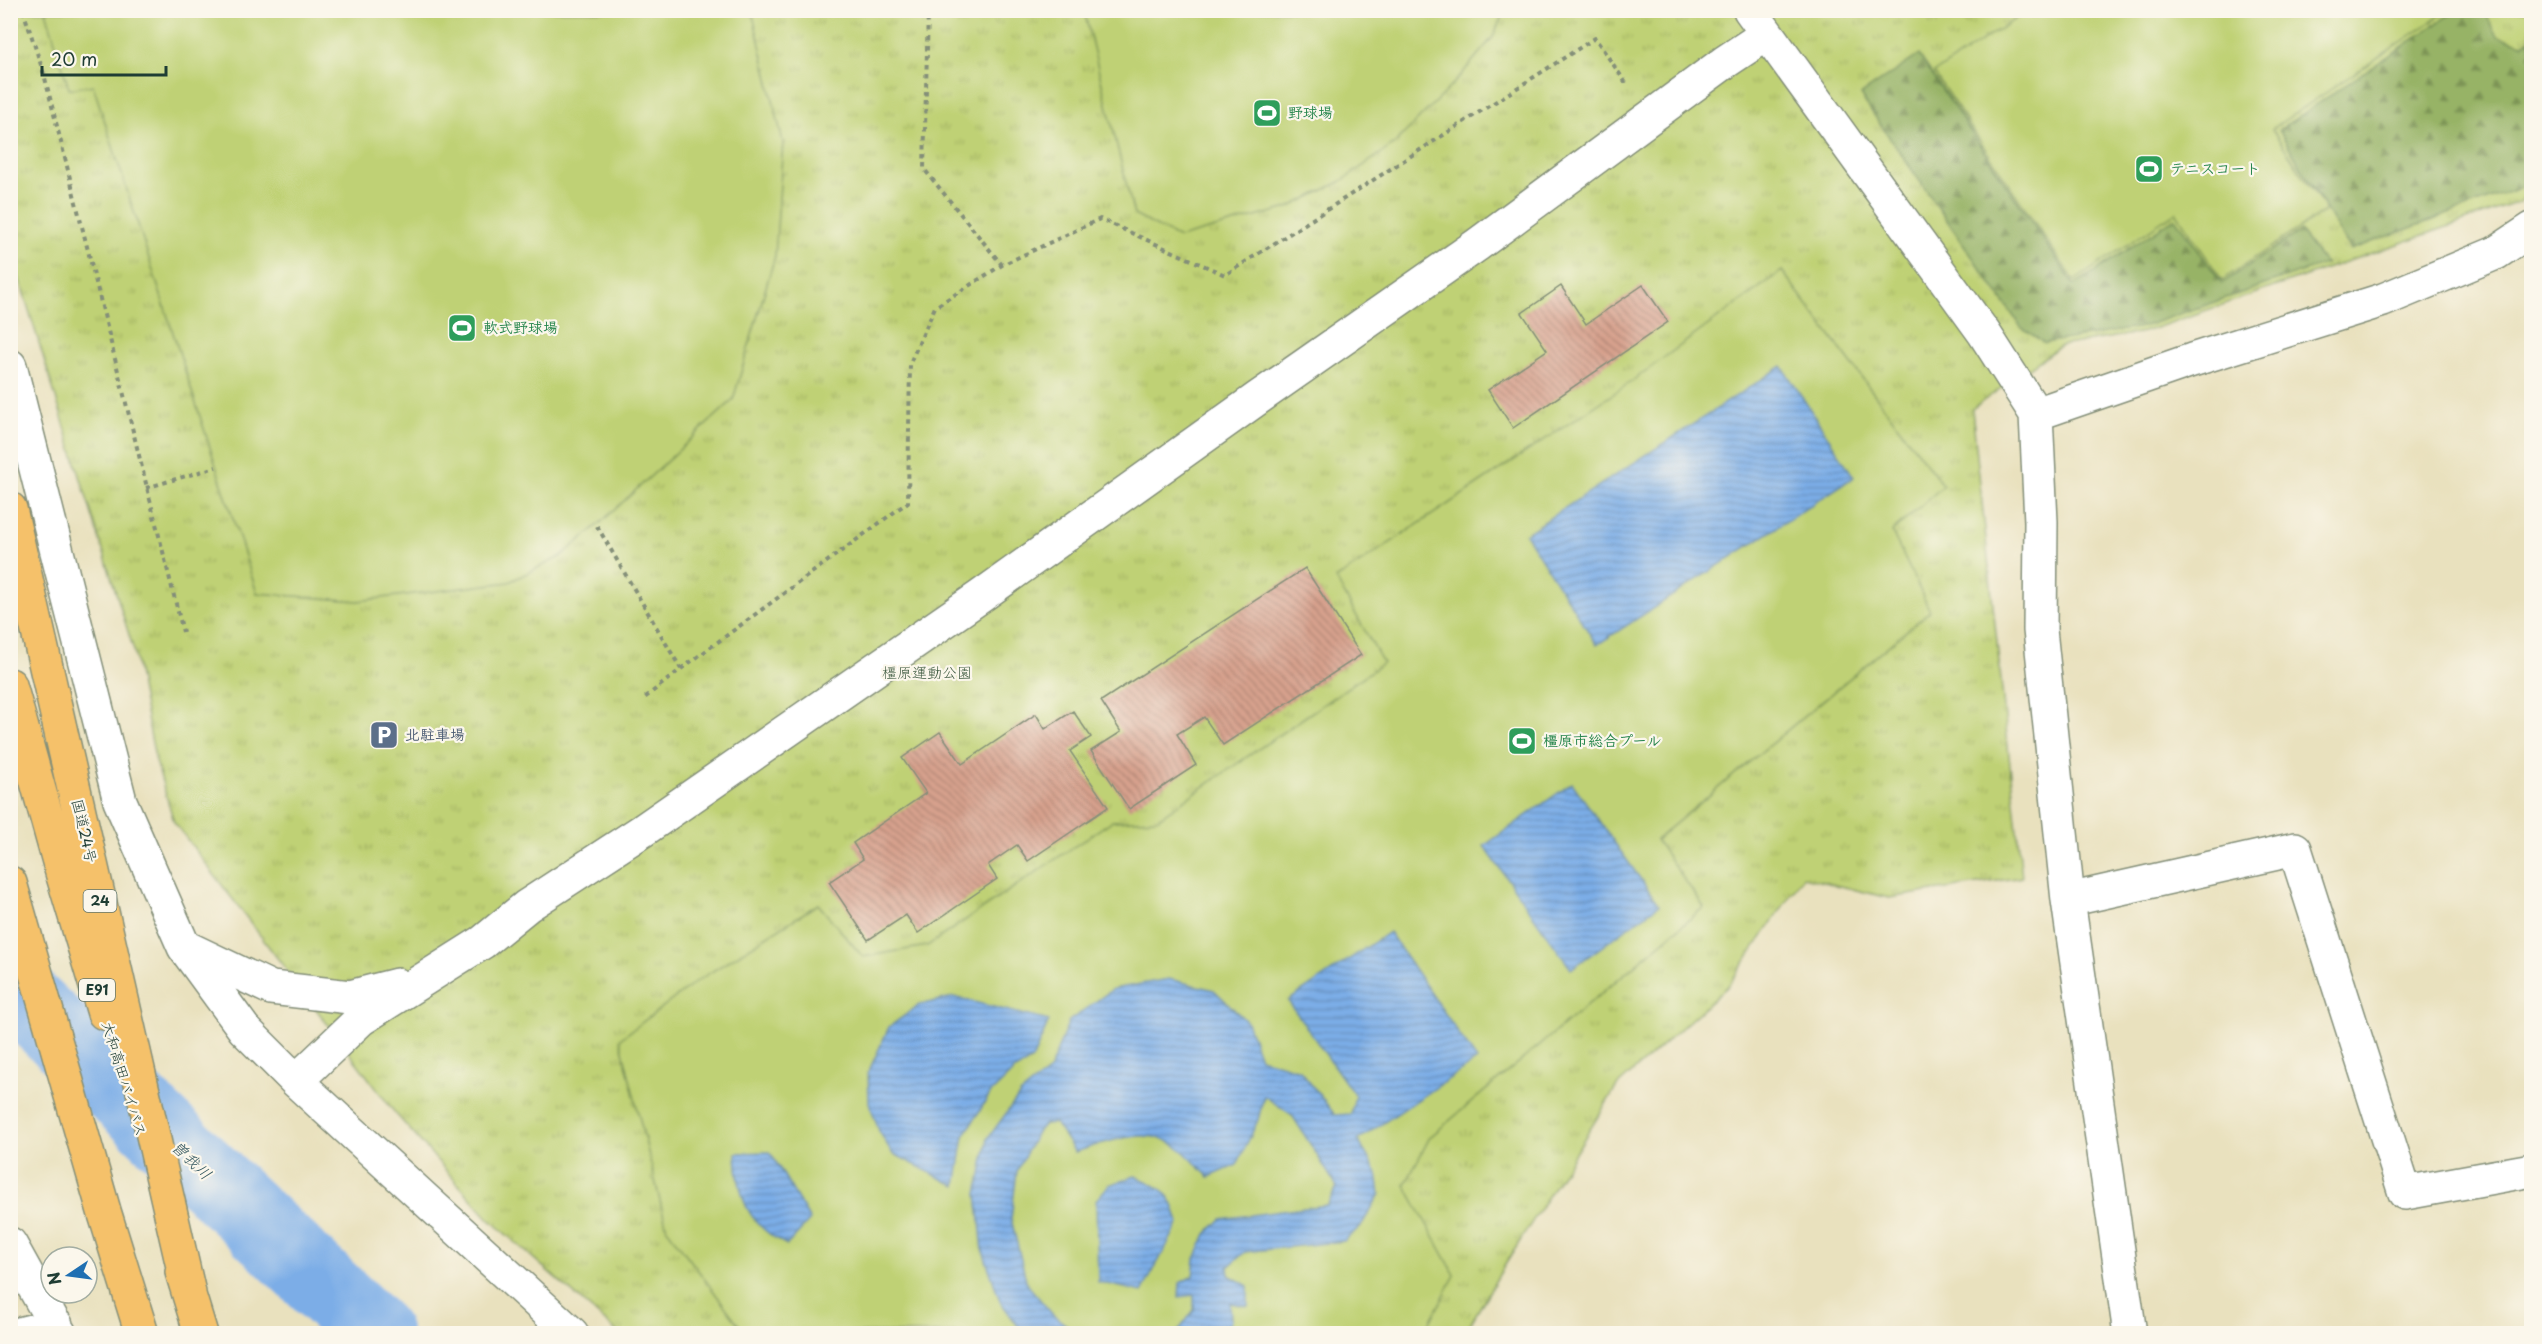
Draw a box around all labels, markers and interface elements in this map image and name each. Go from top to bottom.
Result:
scale bar [42,39,166,77]
text: 20 m [51,45,97,72]
sports icon: 野球場 [1251,97,1283,129]
place label: 野球場 [1288,100,1333,123]
sports icon: テニスコート [2133,153,2165,185]
place label: テニスコート [2170,156,2260,179]
sports icon: 軟式野球場 [446,312,478,344]
place label: 軟式野球場 [483,315,558,338]
park label: 橿原運動公園 [882,660,972,683]
parking icon: 北駐車場 [368,719,400,751]
place label: 北駐車場 [405,722,465,745]
sports icon: 橿原市総合プール [1506,725,1538,757]
place label: 橿原市総合プール [1543,728,1662,751]
street label: 国道24号 [67,796,104,865]
road number: 24 [84,890,116,912]
road number: E91 [79,979,115,1001]
street label: 大和高田バイパス [97,1018,154,1139]
water label: 曽我川 [167,1134,218,1185]
north arrow [39,1245,99,1305]
text: N [40,1270,67,1287]

